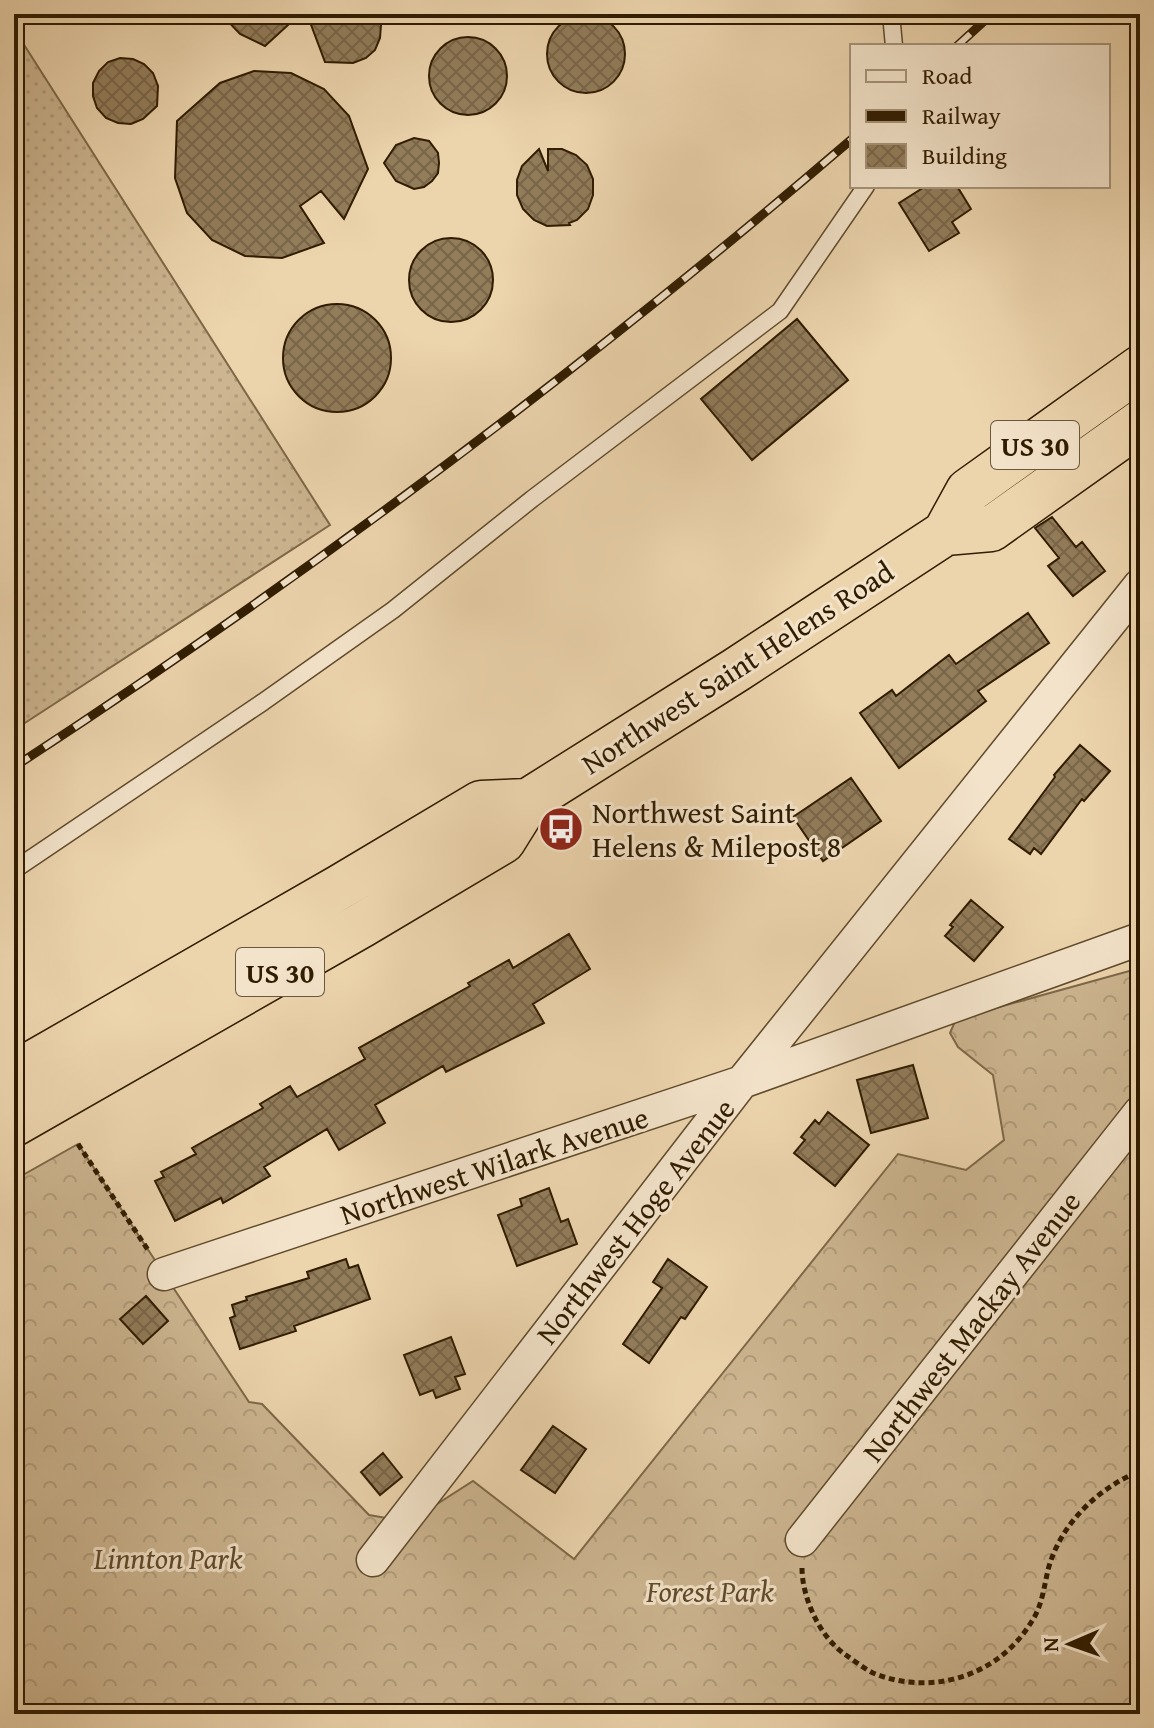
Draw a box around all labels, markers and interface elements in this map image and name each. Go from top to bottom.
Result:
legend [850,44,1110,188]
text: Road [922,58,972,93]
text: Railway [922,98,1001,133]
text: Building [922,138,1007,173]
road number: US 30 [991,421,1079,469]
street label: Northwest Saint Helens Road [572,549,902,785]
place label: Northwest Saint Helens & Milepost 8 [592,790,841,868]
bus stop icon: Northwest Saint Helens & Milepost 8 [537,805,585,853]
road number: US 30 [236,948,324,996]
street label: Northwest Hoge Avenue [525,1089,745,1353]
street label: Northwest Wilark Avenue [334,1094,654,1236]
street label: Northwest Mackay Avenue [851,1181,1091,1471]
park label: Linnton Park [93,1536,243,1580]
park label: Forest Park [645,1569,774,1613]
north arrow [1030,1604,1110,1684]
text: N [1034,1637,1066,1653]

